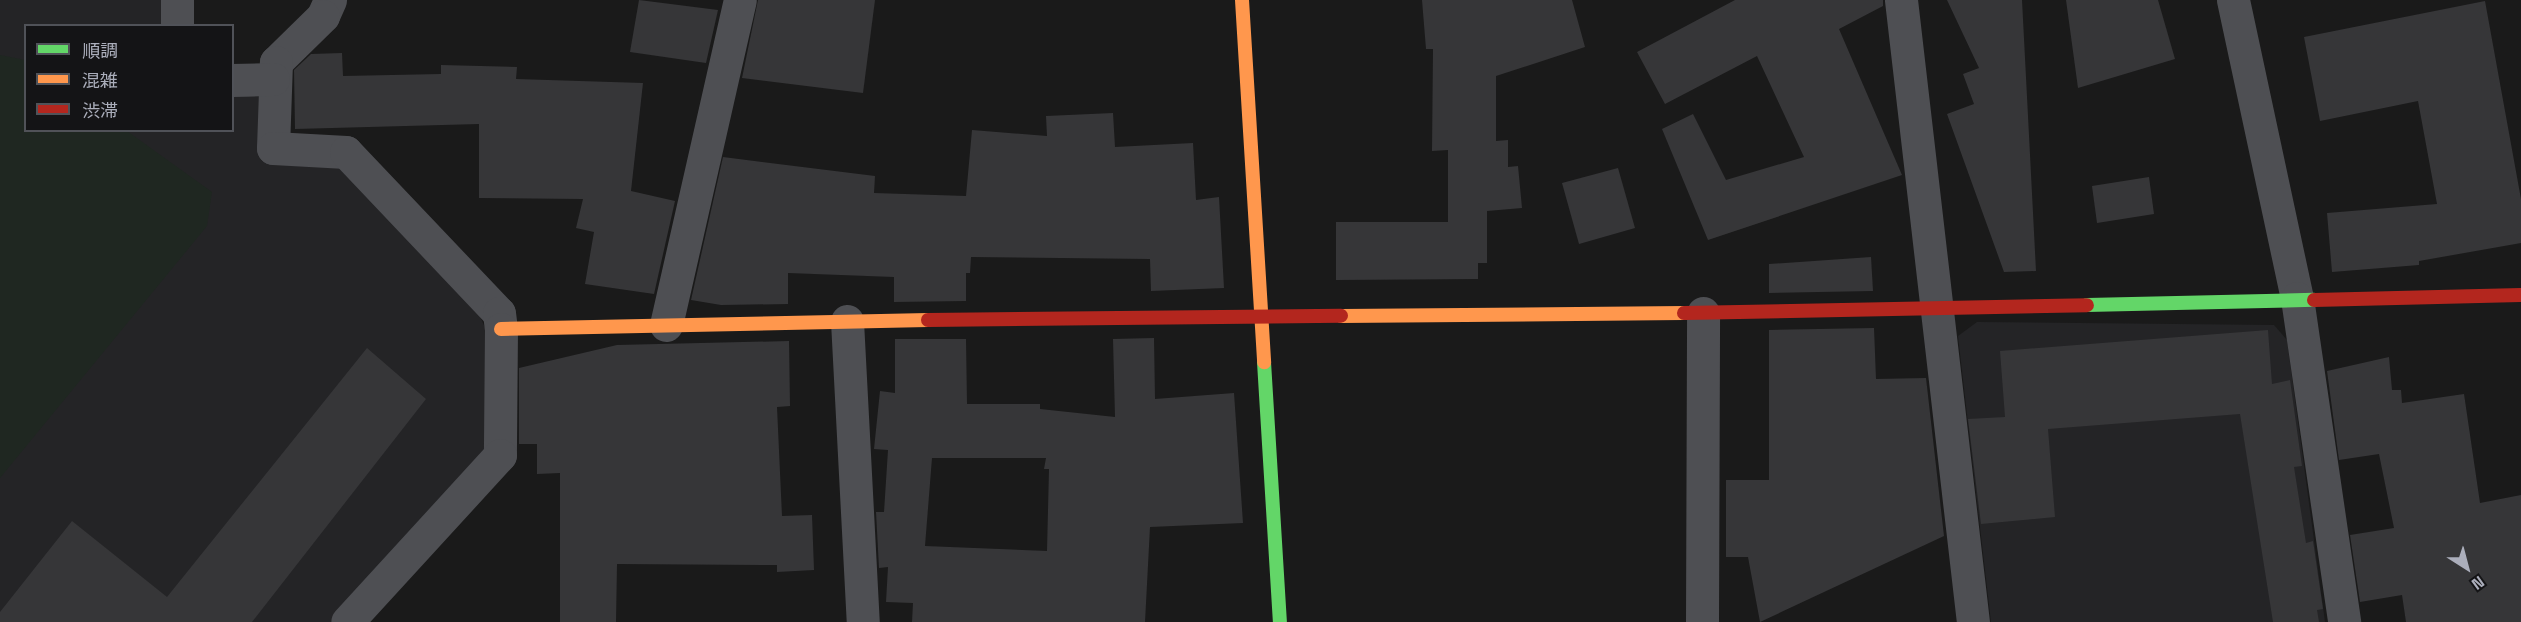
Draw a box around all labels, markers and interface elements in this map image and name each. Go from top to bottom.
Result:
legend [24,24,234,132]
text: 順調 [82,39,118,62]
text: 混雑 [82,69,118,92]
text: 渋滞 [82,99,118,122]
north arrow [2437,538,2497,598]
text: N [2467,571,2488,595]

